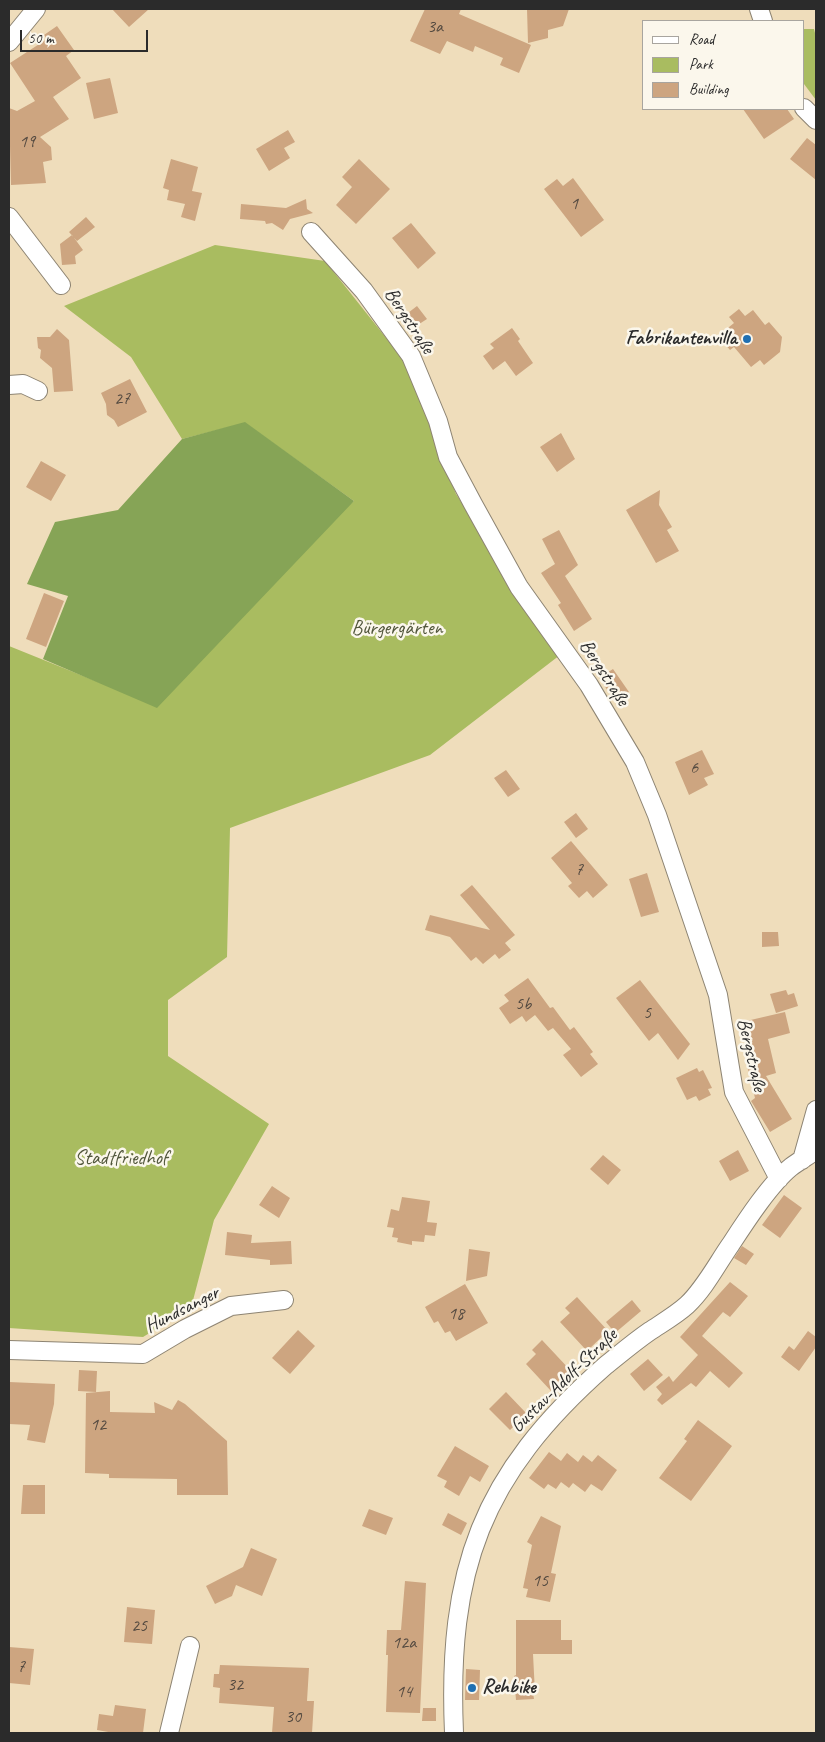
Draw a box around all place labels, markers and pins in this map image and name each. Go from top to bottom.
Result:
place label: Fabrikantenvilla [626,327,737,351]
marker: Fabrikantenvilla [741,333,753,345]
place label: Rehbike [482,1676,536,1700]
marker: Rehbike [466,1682,478,1694]

